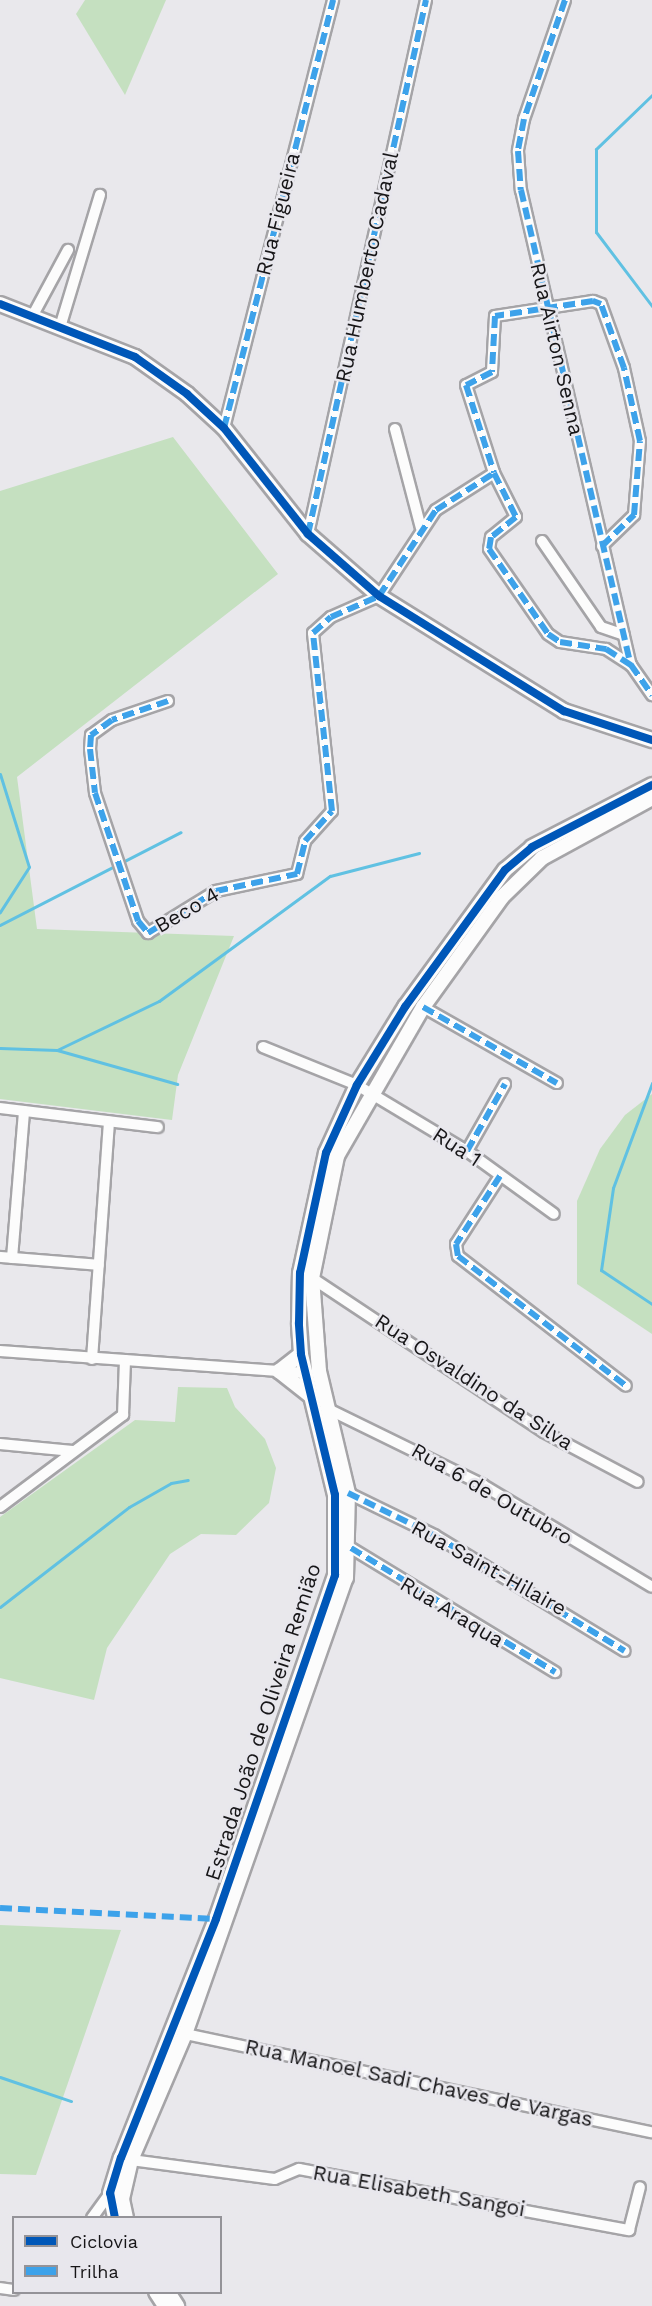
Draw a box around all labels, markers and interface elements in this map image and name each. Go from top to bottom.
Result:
street label: Rua Humberto Cadaval [330,149,404,385]
street label: Rua Figueira [251,150,305,278]
street label: Rua Airton Senna [525,259,589,439]
street label: Beco 4 [150,882,224,938]
street label: Rua 1 [428,1122,486,1172]
street label: Rua Osvaldino da Silva [370,1308,578,1456]
street label: Rua 6 de Outubro [407,1437,577,1551]
street label: Rua Saint-Hilaire [407,1515,571,1621]
street label: Estrada João de Oliveira Remião [199,1560,327,1884]
street label: Rua Araqua [395,1571,509,1653]
street label: Rua Manoel Sadi Chaves de Vargas [242,2034,596,2132]
street label: Rua Elisabeth Sangoi [311,2160,527,2222]
legend [12,2216,222,2294]
text: Ciclovia [70,2231,138,2252]
text: Trilha [70,2261,119,2282]

